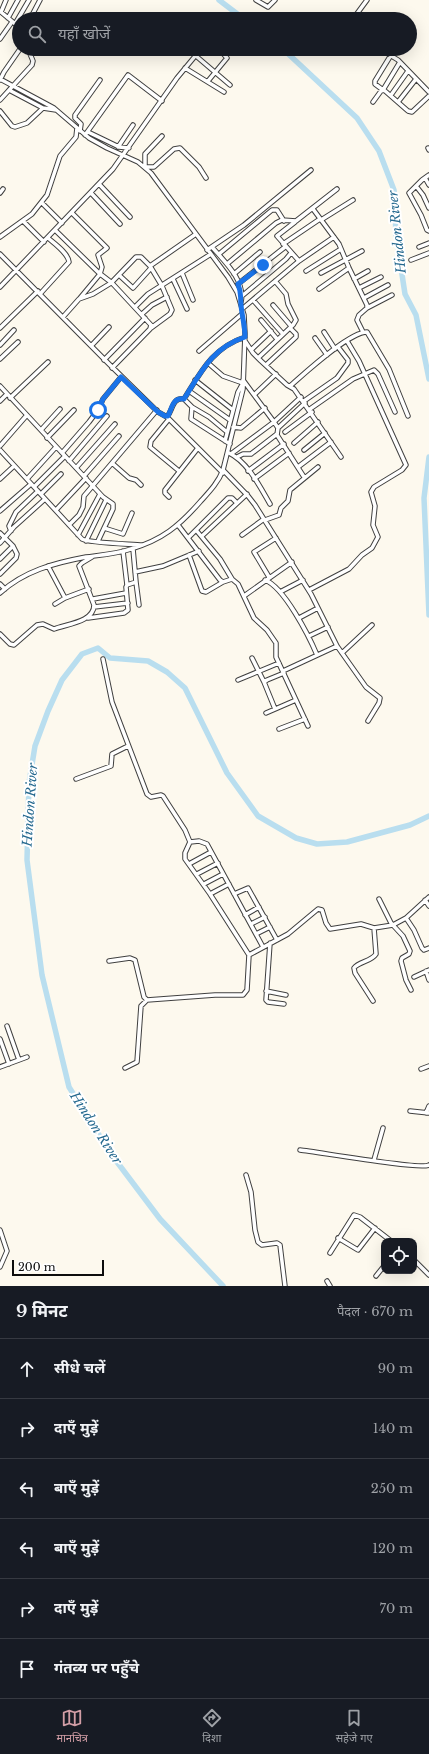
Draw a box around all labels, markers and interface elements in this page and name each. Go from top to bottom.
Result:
search box [12,12,417,56]
icon: search [26,23,48,45]
text: यहाँ खोजें [58,24,110,43]
water label: Hindon River [384,189,410,275]
route end [254,256,272,274]
route start [89,401,107,419]
water label: Hindon River [19,762,41,848]
water label: Hindon River [66,1087,126,1169]
map controls [381,1238,417,1274]
button: locate [381,1238,417,1274]
scale bar [12,1258,104,1277]
text: 200 m [18,1260,55,1274]
text: 9 मिनट [16,1301,68,1322]
text: पैदल · 670 m [337,1303,413,1320]
icon: ahead [16,1358,38,1380]
text: सीधे चलें [54,1358,105,1377]
text: 90 m [378,1360,413,1377]
icon: right [16,1418,38,1440]
text: दाएँ मुड़ें [54,1418,98,1437]
text: 140 m [373,1420,413,1437]
icon: left [16,1478,38,1500]
text: बाएँ मुड़ें [54,1478,99,1497]
text: 250 m [371,1480,413,1497]
icon: left [16,1538,38,1560]
text: बाएँ मुड़ें [54,1538,99,1557]
text: 120 m [372,1540,413,1557]
icon: right [16,1598,38,1620]
text: दाएँ मुड़ें [54,1598,98,1617]
text: 70 m [380,1600,413,1617]
icon: arrive [16,1658,38,1680]
text: गंतव्य पर पहुँचे [54,1658,139,1677]
tab: मानचित्र [56,1707,88,1746]
tab: दिशा [201,1707,223,1746]
tab: सहेजे गए [336,1707,373,1746]

